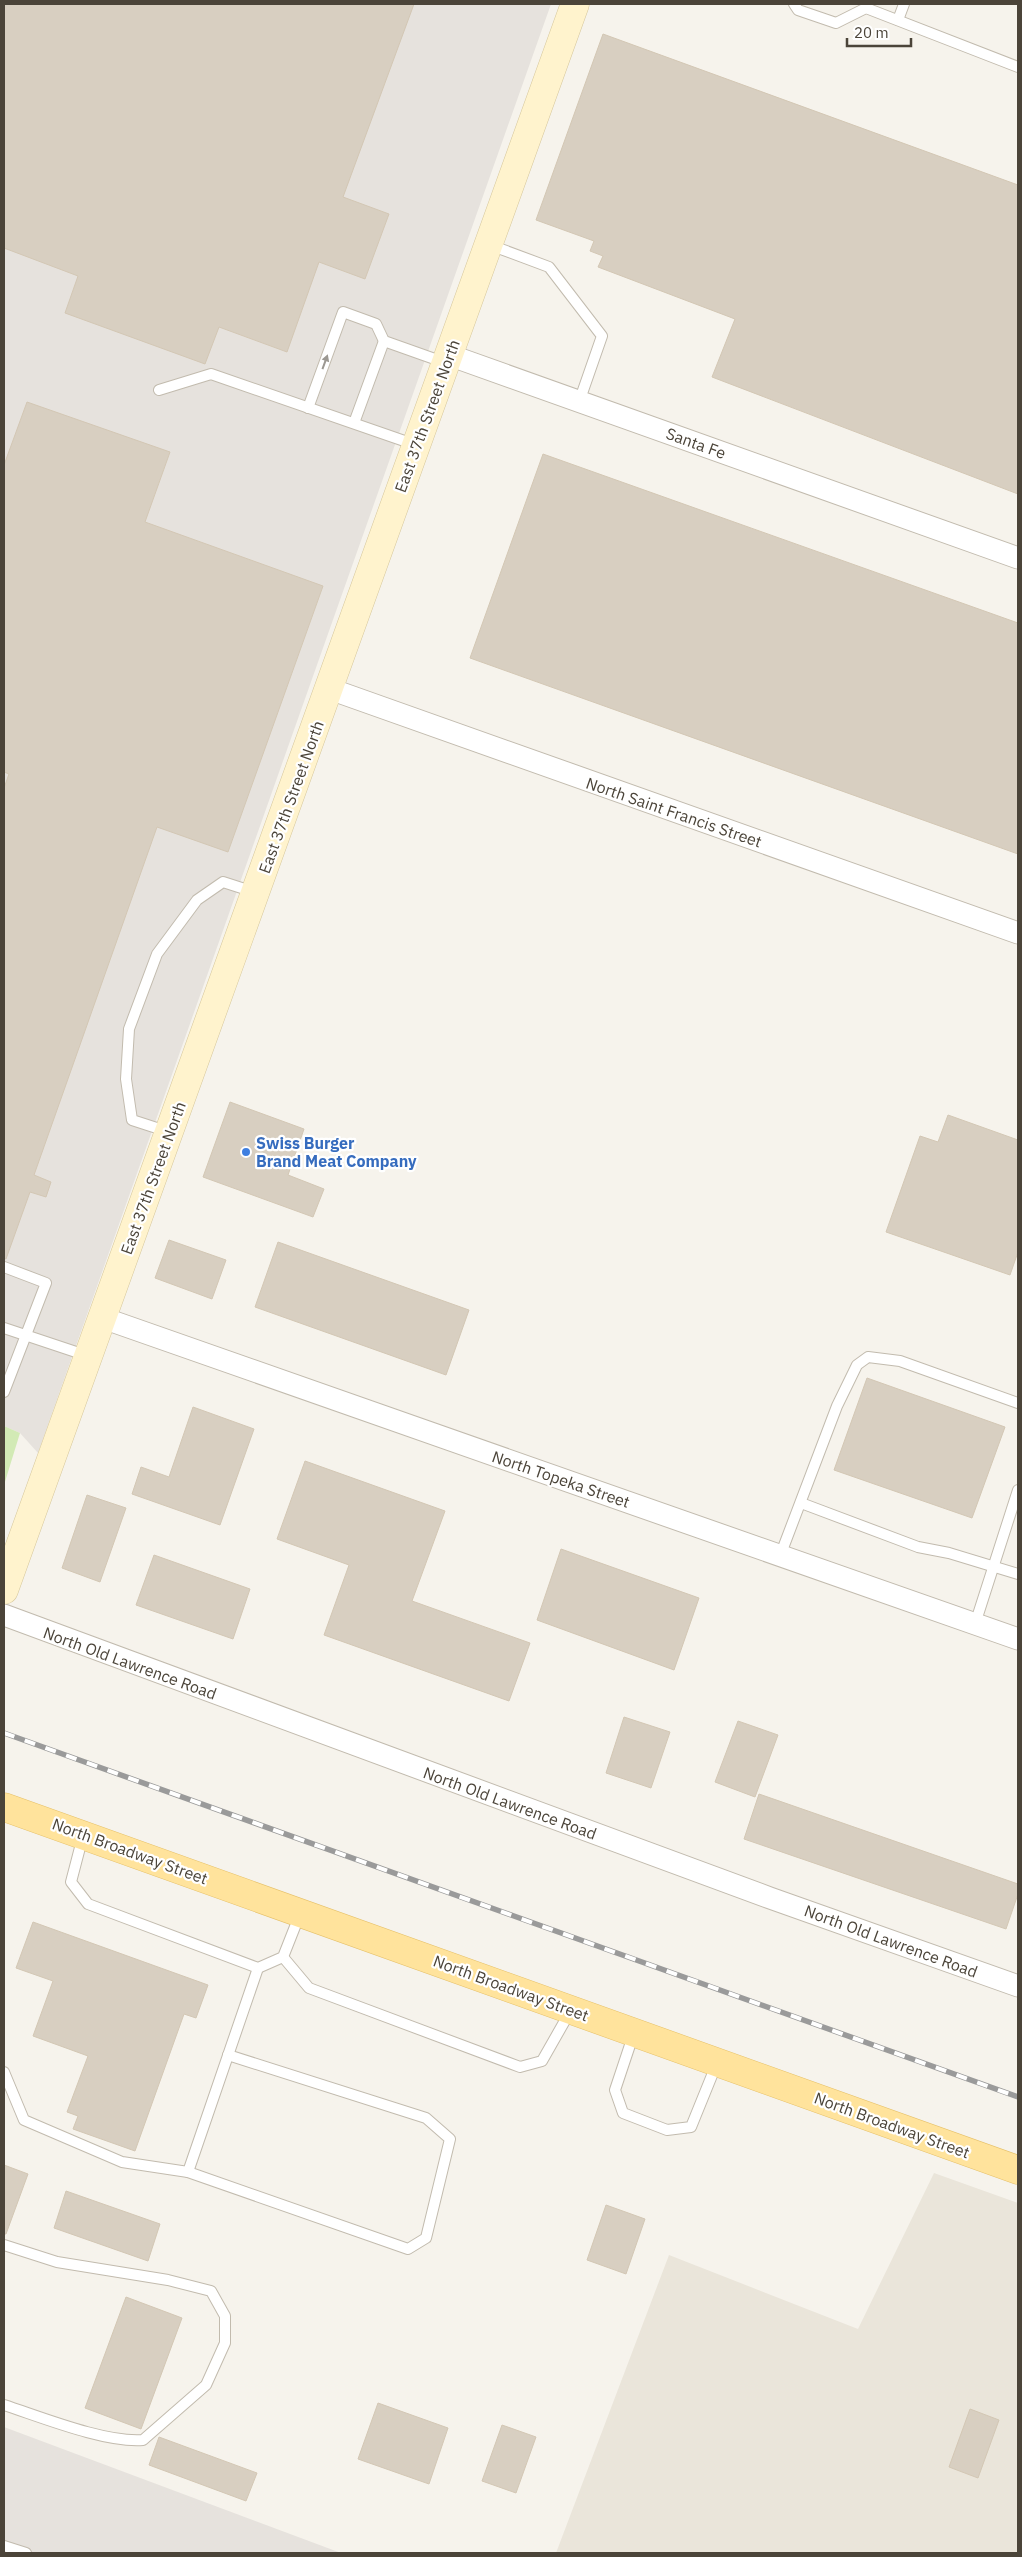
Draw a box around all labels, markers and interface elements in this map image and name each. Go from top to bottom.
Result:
scale bar [847,15,911,47]
text: 20 m [854,23,889,42]
street label: East 37th Street North [390,337,464,495]
one-way arrow [321,354,329,369]
street label: Santa Fe [663,423,729,463]
street label: East 37th Street North [254,718,328,876]
street label: North Saint Francis Street [583,772,765,852]
street label: East 37th Street North [116,1099,190,1257]
place label: Swiss Burger Brand Meat Company [256,1133,417,1171]
marker: Swiss Burger Brand Meat Company [240,1146,252,1158]
street label: North Topeka Street [489,1446,633,1512]
street label: North Old Lawrence Road [41,1622,219,1704]
street label: North Old Lawrence Road [421,1762,599,1844]
street label: North Broadway Street [50,1814,210,1888]
street label: North Old Lawrence Road [802,1900,980,1982]
street label: North Broadway Street [431,1951,591,2025]
street label: North Broadway Street [812,2088,972,2162]

